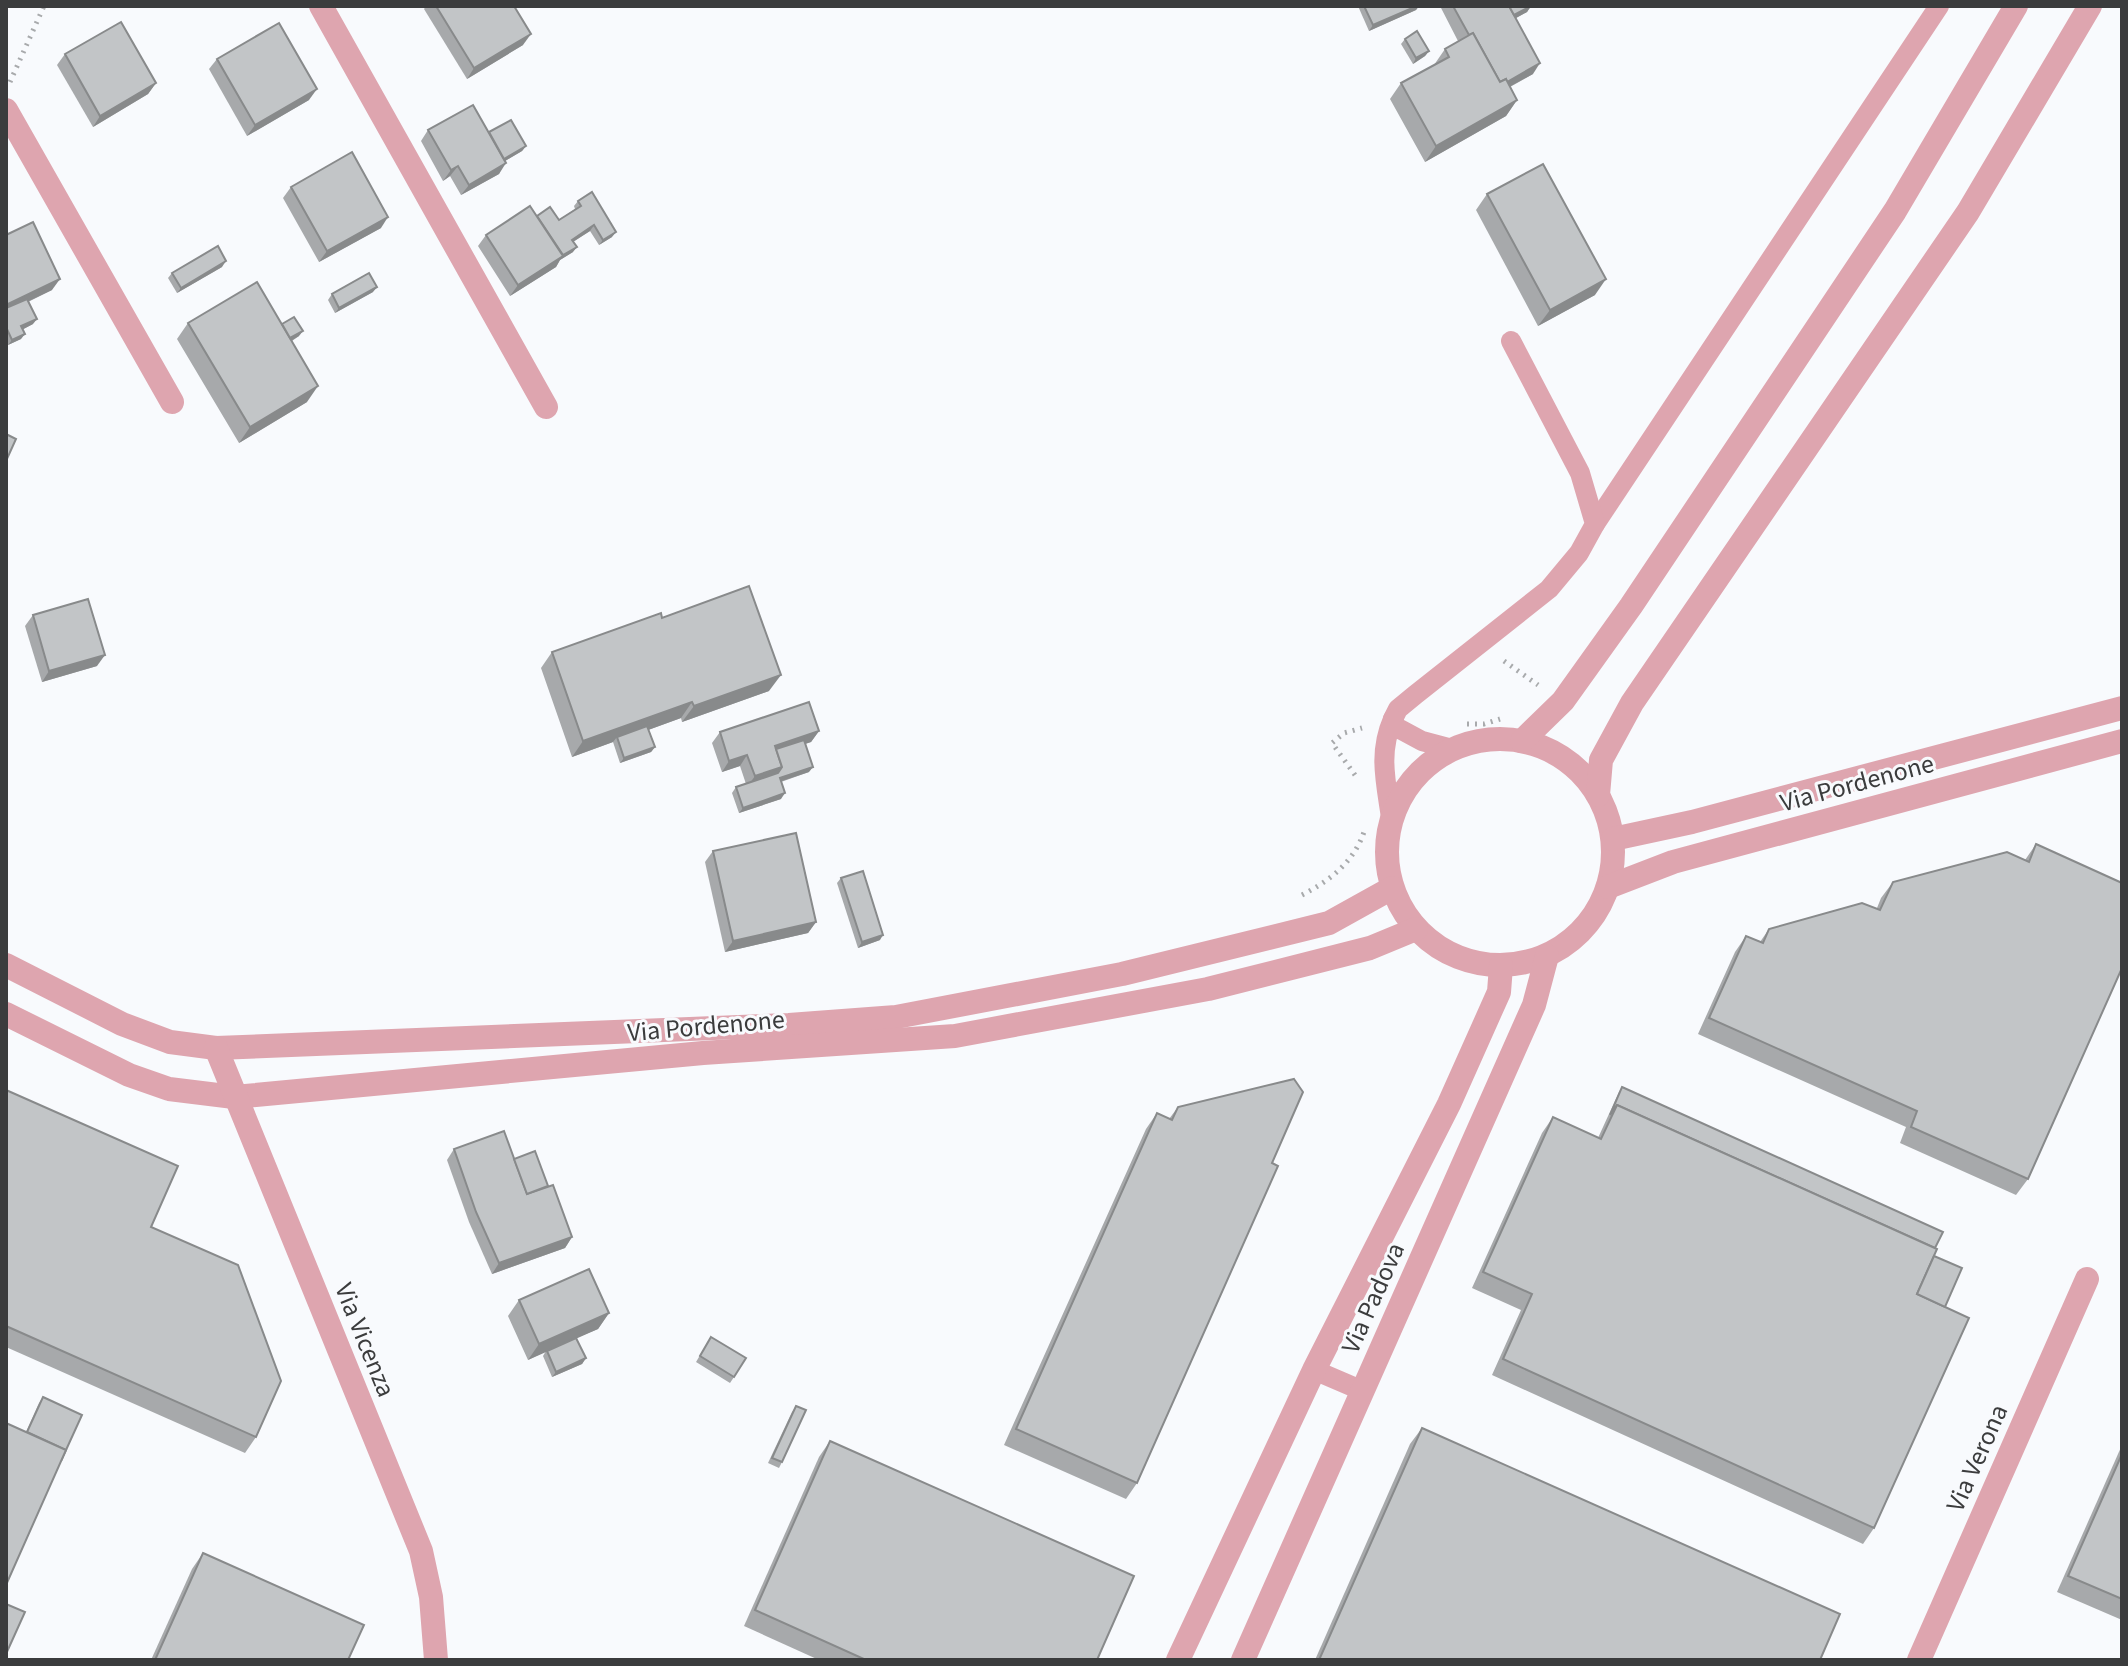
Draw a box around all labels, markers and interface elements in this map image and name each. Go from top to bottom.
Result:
street label: Via Pordenone [1776,745,1938,821]
street label: Via Pordenone [626,1001,786,1051]
street label: Via Padova [1332,1237,1414,1359]
street label: Via Vicenza [325,1277,405,1403]
street label: Via Verona [1937,1398,2017,1518]

